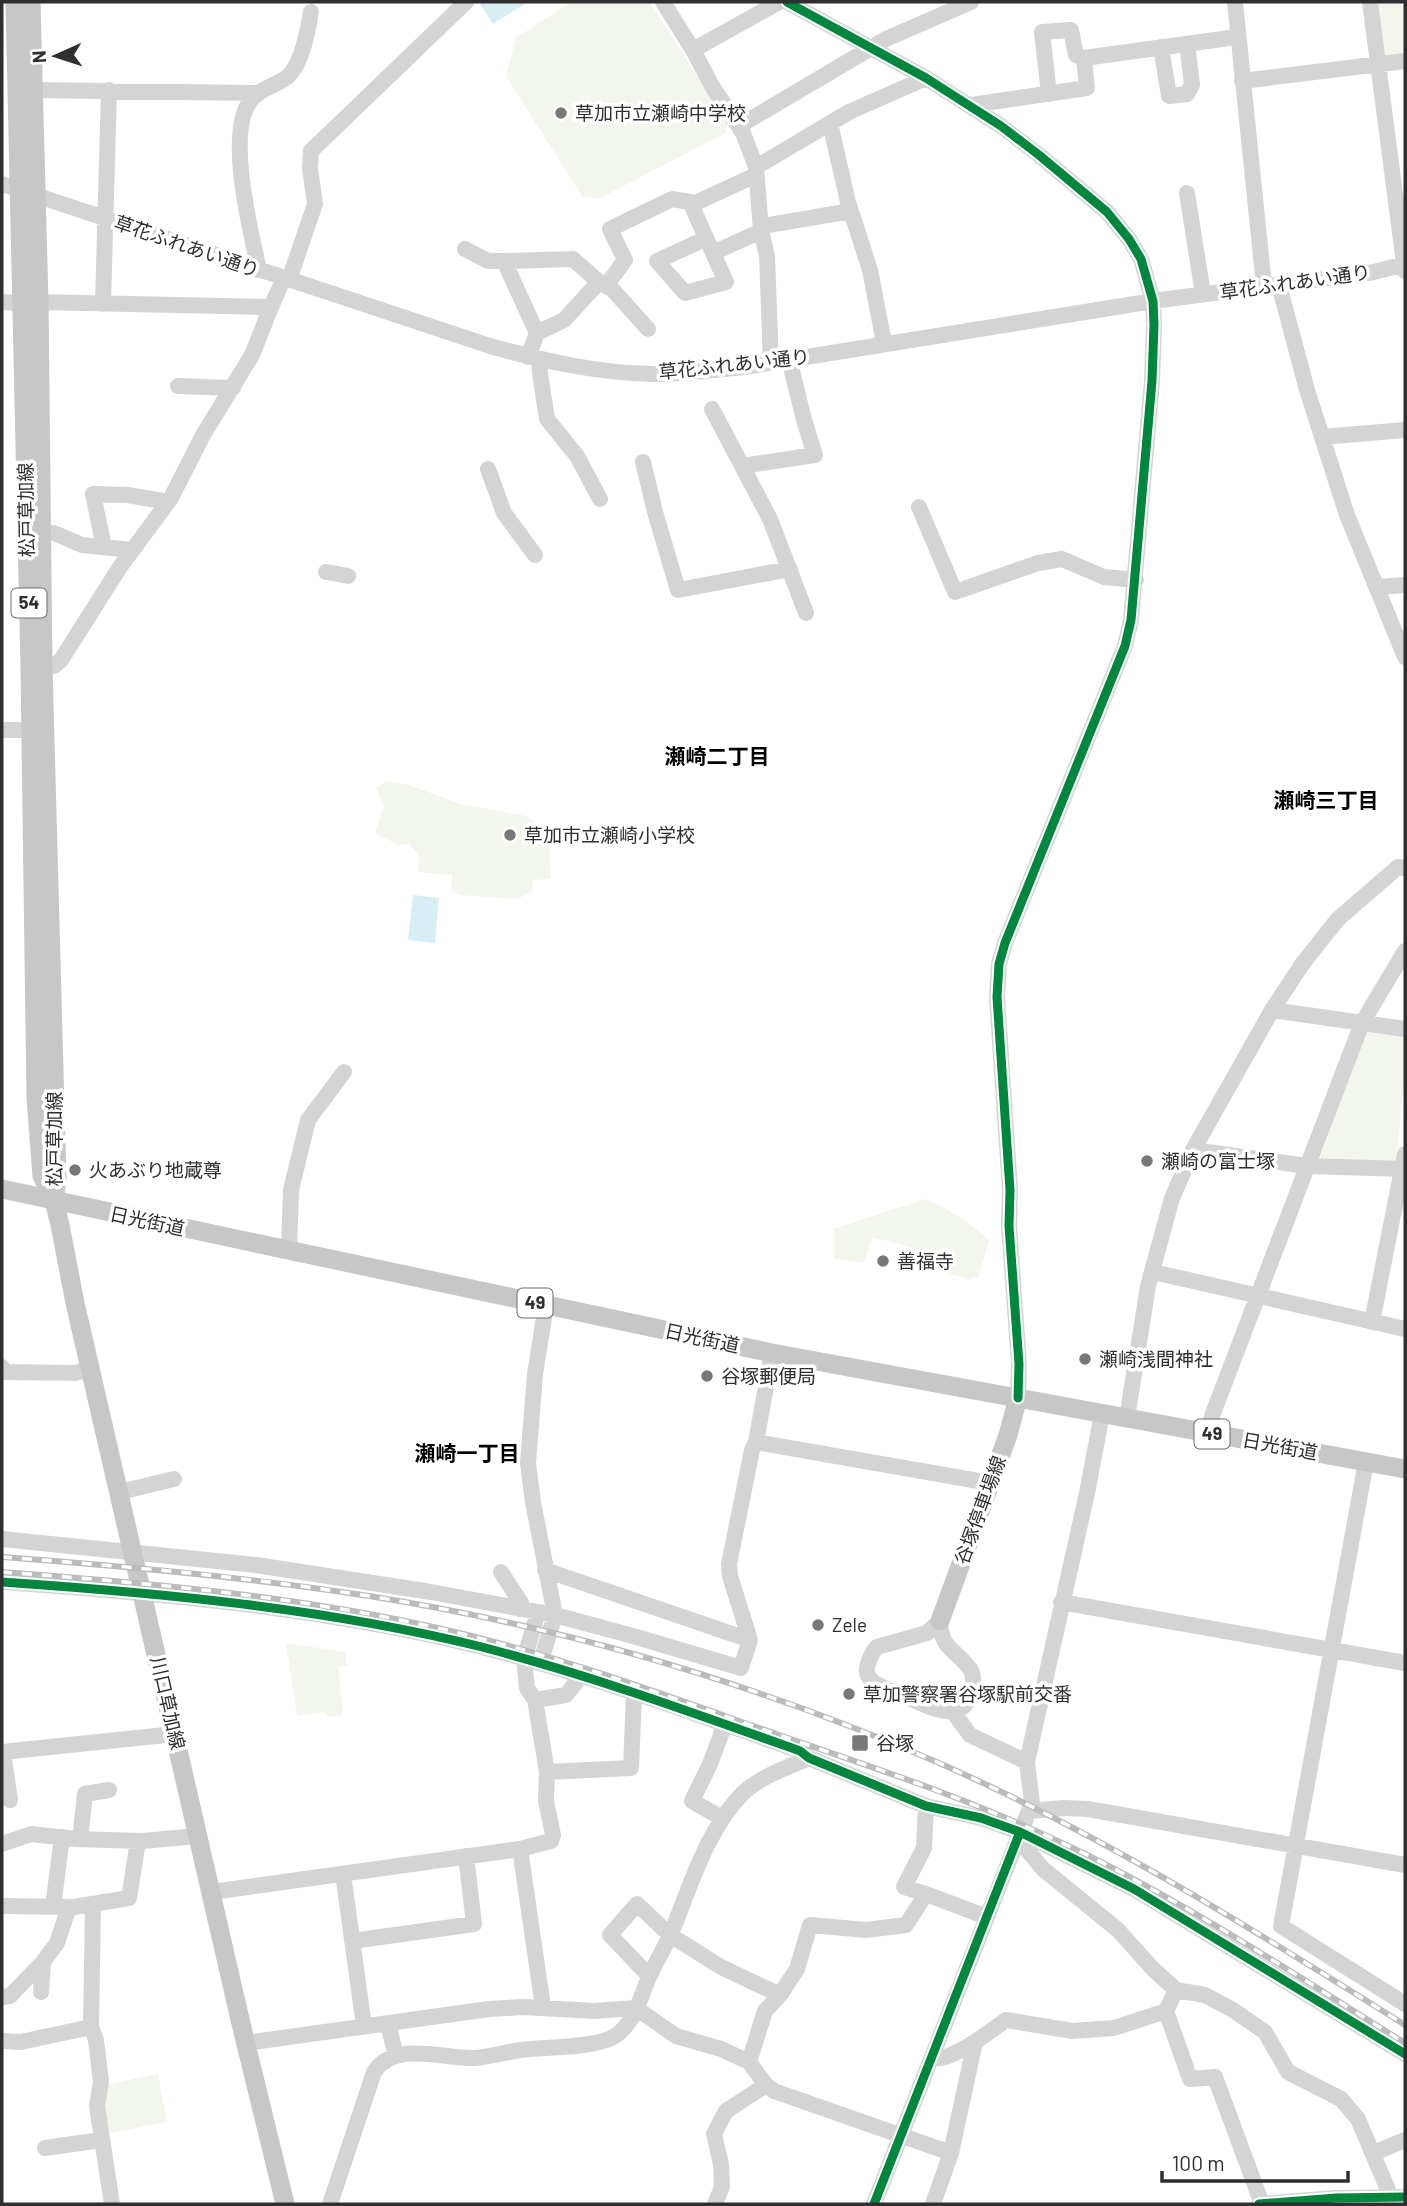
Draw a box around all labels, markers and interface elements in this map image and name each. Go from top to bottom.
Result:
north arrow [21,21,91,91]
text: N [27,50,50,64]
place label: 草加市立瀬崎中学校 [575,101,746,124]
marker: 草加市立瀬崎中学校 [553,105,569,121]
street label: 草花ふれあい通り [112,210,263,281]
street label: 草花ふれあい通り [1218,260,1372,303]
street label: 草花ふれあい通り [657,344,811,383]
street label: 松戸草加線 [13,462,38,558]
road number: 54 [12,588,46,618]
district label: 瀬崎二丁目 [665,743,770,768]
district label: 瀬崎三丁目 [1274,787,1379,812]
place label: 草加市立瀬崎小学校 [524,823,695,846]
marker: 草加市立瀬崎小学校 [502,827,518,843]
street label: 松戸草加線 [42,1091,65,1187]
place label: 瀬崎の富士塚 [1161,1149,1275,1172]
marker: 瀬崎の富士塚 [1139,1153,1155,1169]
place label: 火あぶり地蔵尊 [89,1158,222,1181]
marker: 火あぶり地蔵尊 [67,1162,83,1178]
street label: 日光街道 [108,1201,187,1240]
place label: 善福寺 [897,1249,954,1272]
marker: 善福寺 [875,1253,891,1269]
road number: 49 [518,1288,552,1318]
street label: 日光街道 [663,1318,742,1357]
place label: 瀬崎浅間神社 [1099,1347,1213,1370]
marker: 瀬崎浅間神社 [1077,1351,1093,1367]
place label: 谷塚郵便局 [721,1364,816,1387]
marker: 谷塚郵便局 [699,1368,715,1384]
road number: 49 [1194,1420,1230,1448]
street label: 日光街道 [1241,1428,1320,1463]
district label: 瀬崎一丁目 [415,1440,520,1465]
street label: 谷塚停車場線 [949,1452,1010,1567]
place label: Zele [832,1613,867,1636]
marker: Zele [810,1617,826,1633]
street label: 川口草加線 [147,1654,190,1752]
place label: 草加警察署谷塚駅前交番 [863,1682,1072,1705]
marker: 草加警察署谷塚駅前交番 [841,1686,857,1702]
place label: 谷塚 [876,1731,914,1754]
marker: 谷塚 [850,1733,870,1753]
scale bar [1162,2140,1348,2184]
text: 100 m [1172,2150,1225,2175]

